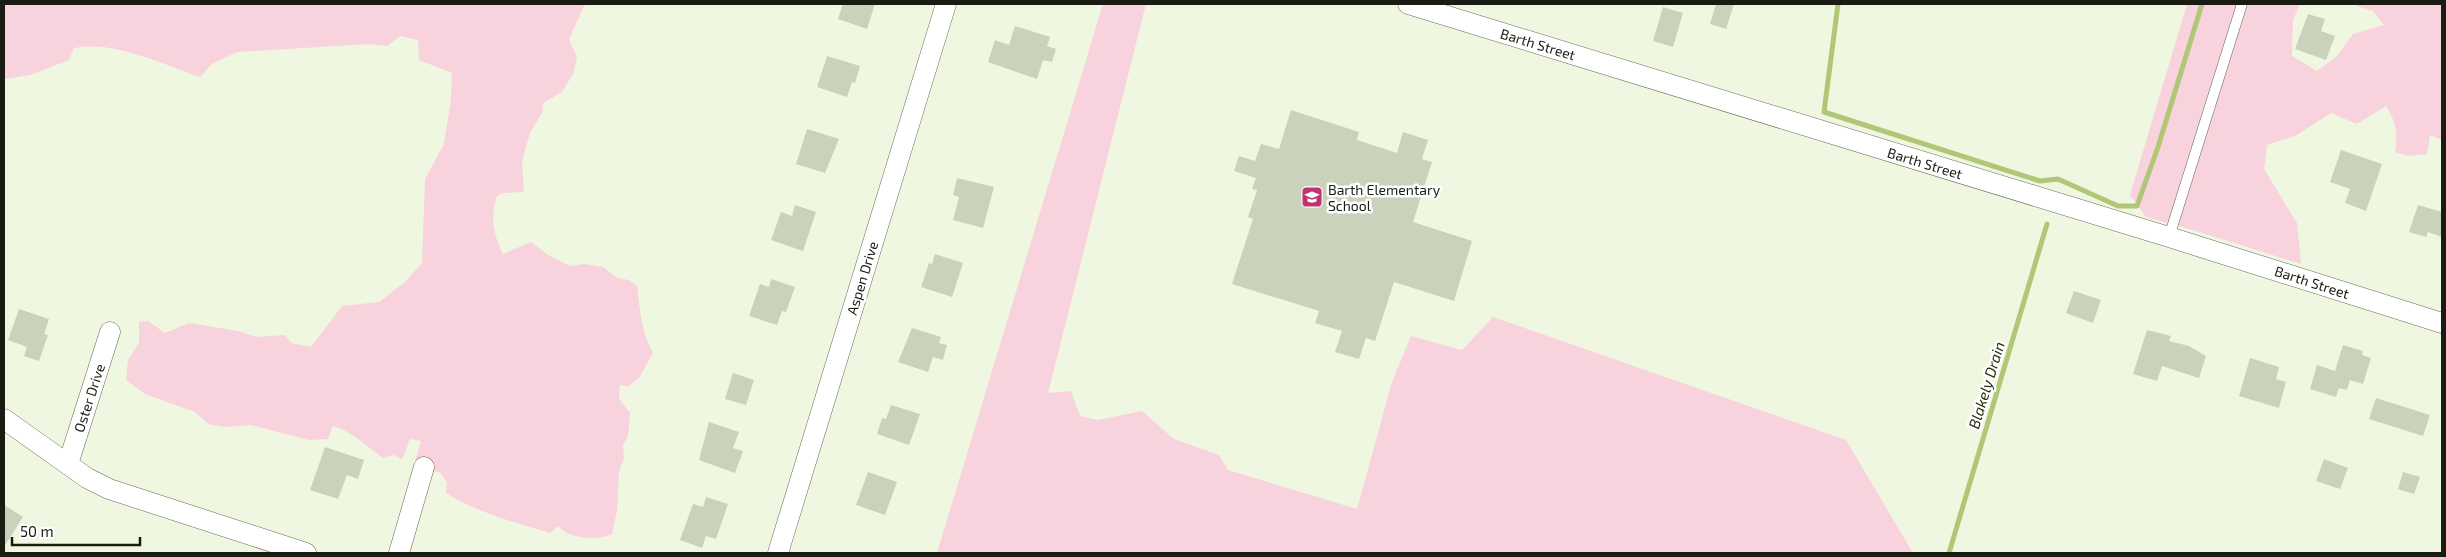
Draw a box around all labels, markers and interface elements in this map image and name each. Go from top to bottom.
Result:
street label: Barth Street [1498,25,1578,63]
street label: Barth Street [1885,144,1965,182]
place label: Barth Elementary School [1328,181,1441,214]
school or university icon: Barth Elementary School [1300,185,1324,209]
street label: Aspen Drive [843,239,881,317]
street label: Barth Street [2273,262,2351,302]
water label: Blakely Drain [1964,339,2009,431]
street label: Oster Drive [70,362,108,434]
scale bar [12,514,140,546]
text: 50 m [20,522,54,540]

